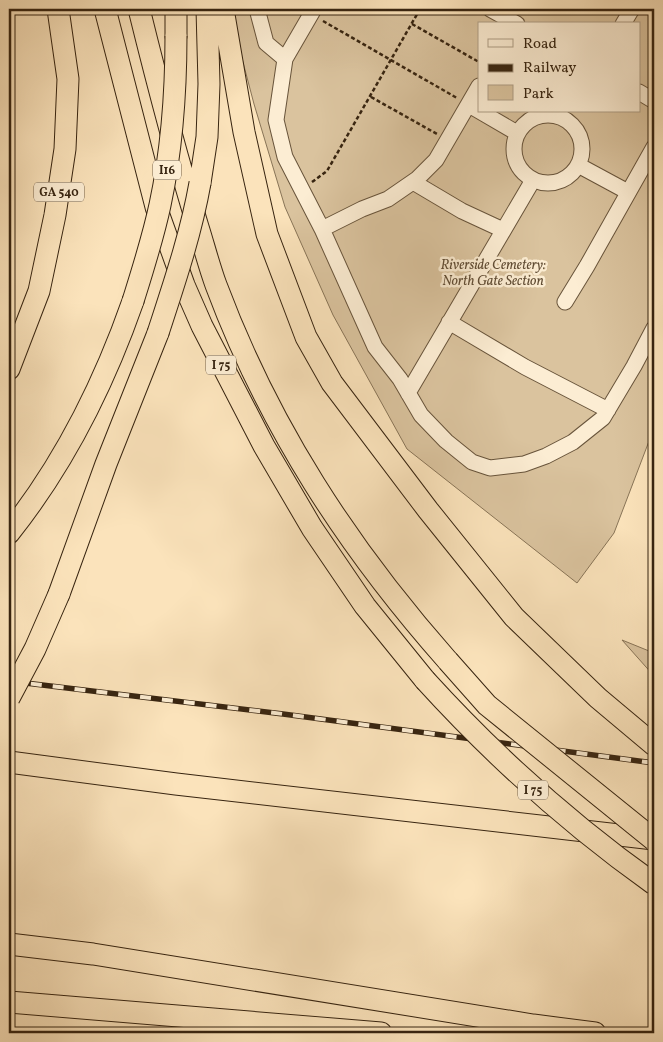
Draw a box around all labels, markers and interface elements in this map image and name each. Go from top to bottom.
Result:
legend [478,22,640,112]
text: Road [523,34,557,55]
text: Railway [523,58,576,79]
text: Park [523,84,554,105]
road number: I16 [153,160,181,180]
road number: GA 540 [34,182,84,202]
park label: Riverside Cemetery: North Gate Section [441,256,546,291]
road number: I 75 [206,356,236,374]
road number: I 75 [518,780,548,800]

